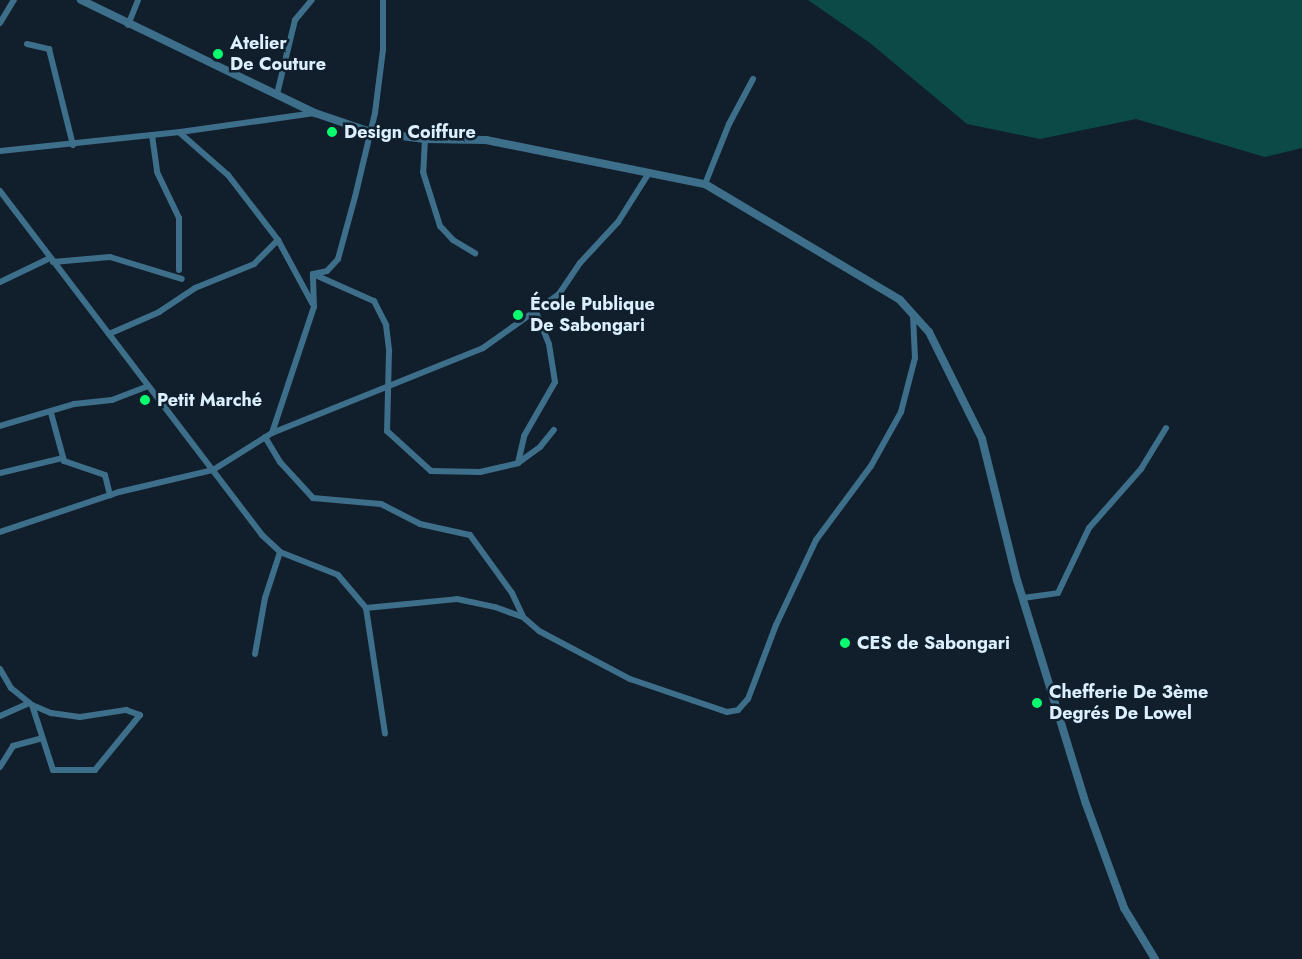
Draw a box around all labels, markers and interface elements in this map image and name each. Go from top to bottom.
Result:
place label: Atelier De Couture [230,33,326,76]
marker: Atelier De Couture [211,47,225,61]
place label: Design Coiffure [344,121,476,143]
marker: Design Coiffure [325,125,339,139]
place label: École Publique De Sabongari [530,294,655,336]
marker: École Publique De Sabongari [511,308,525,322]
place label: Petit Marché [157,389,262,411]
marker: Petit Marché [138,393,152,407]
place label: CES de Sabongari [857,632,1010,654]
marker: CES de Sabongari [838,636,852,650]
place label: Chefferie De 3ème Degrés De Lowel [1049,682,1208,724]
marker: Chefferie De 3ème Degrés De Lowel [1030,696,1044,710]

